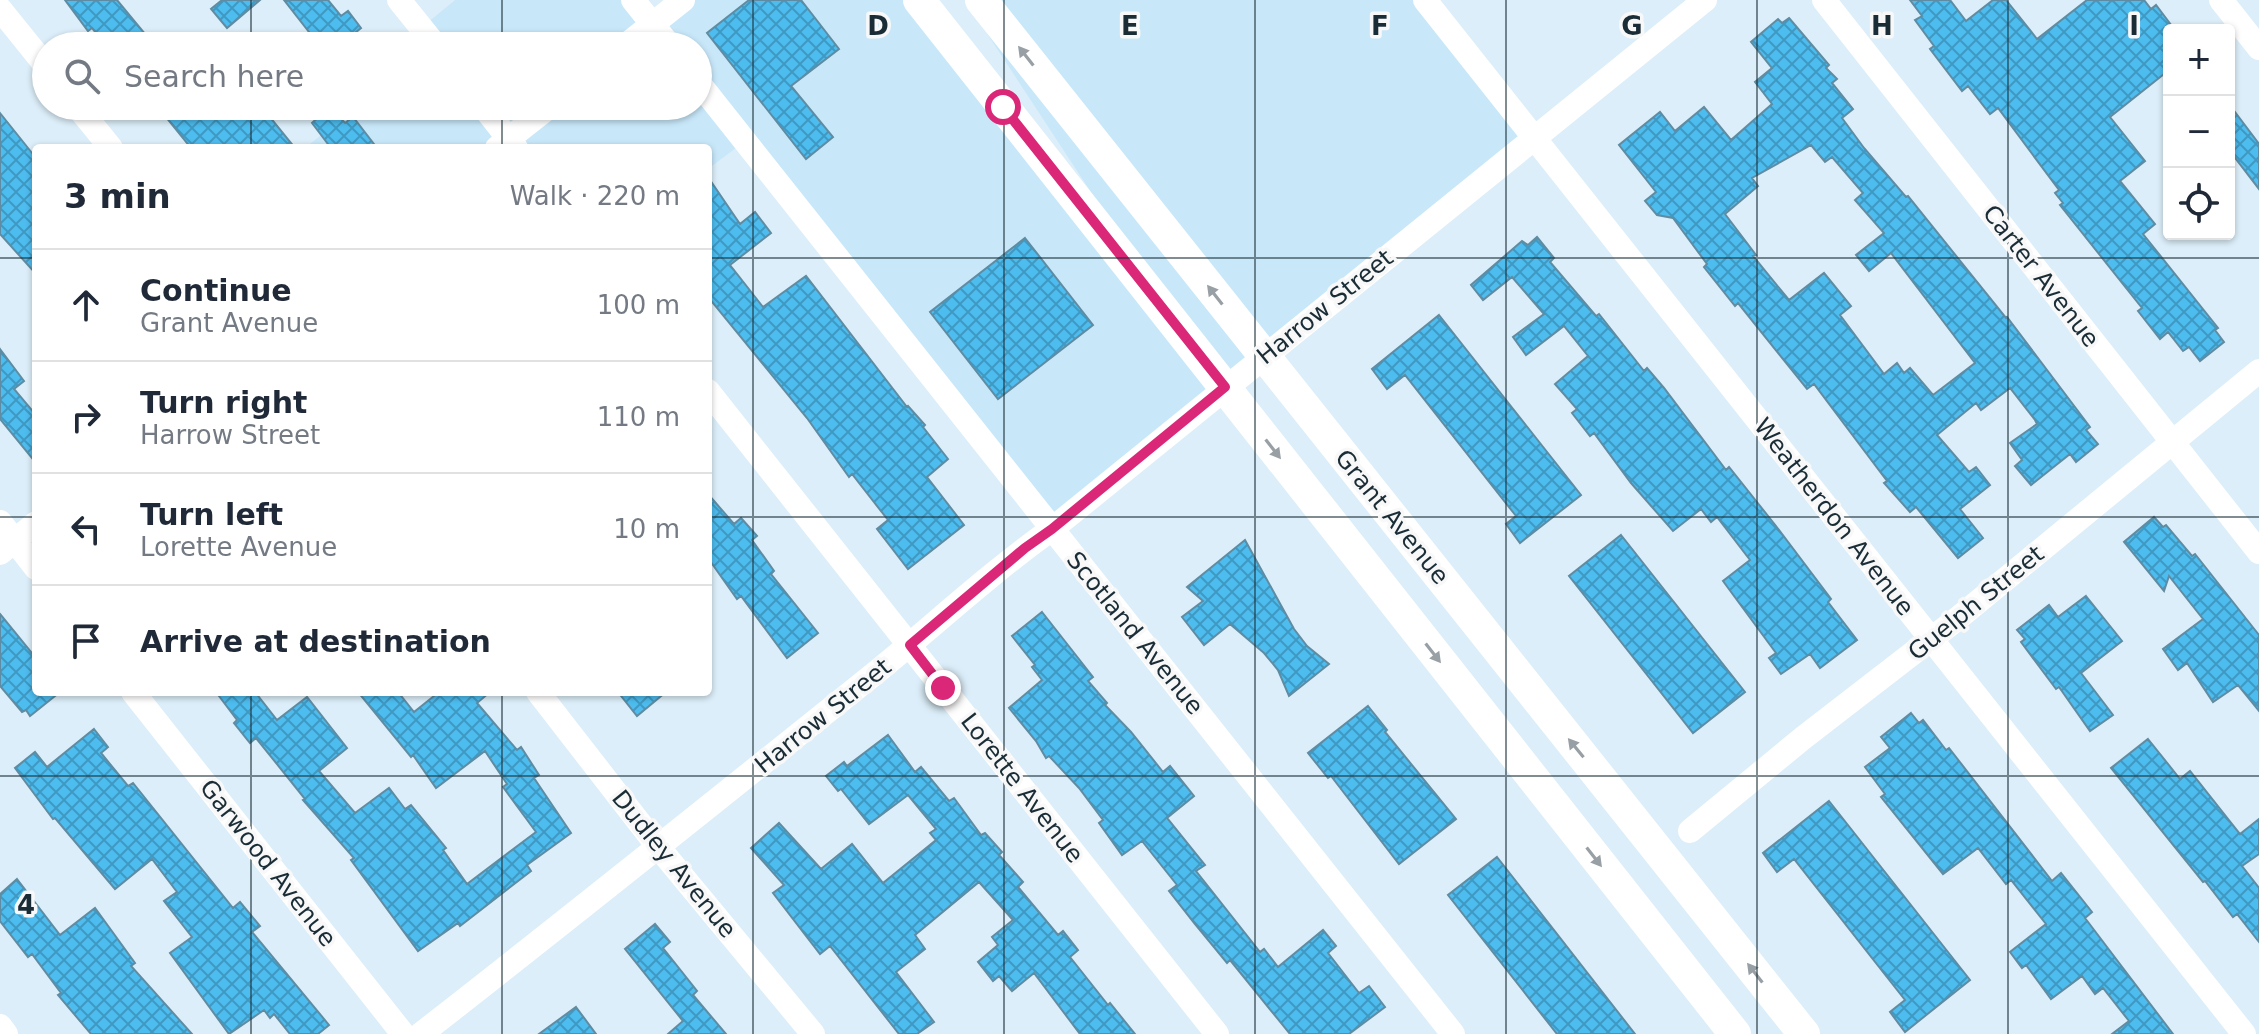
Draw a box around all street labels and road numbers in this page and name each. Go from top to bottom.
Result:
street label: Carter Avenue [1977,200,2105,352]
street label: Harrow Street [1252,244,1398,370]
street label: Weatherdon Avenue [1748,413,1920,621]
street label: Grant Avenue [1329,444,1455,590]
street label: Guelph Street [1903,540,2049,666]
street label: Scotland Avenue [1061,546,1209,720]
street label: Harrow Street [750,653,896,779]
street label: Lorette Avenue [955,708,1089,868]
street label: Garwood Avenue [194,774,342,952]
street label: Dudley Avenue [606,785,742,943]

